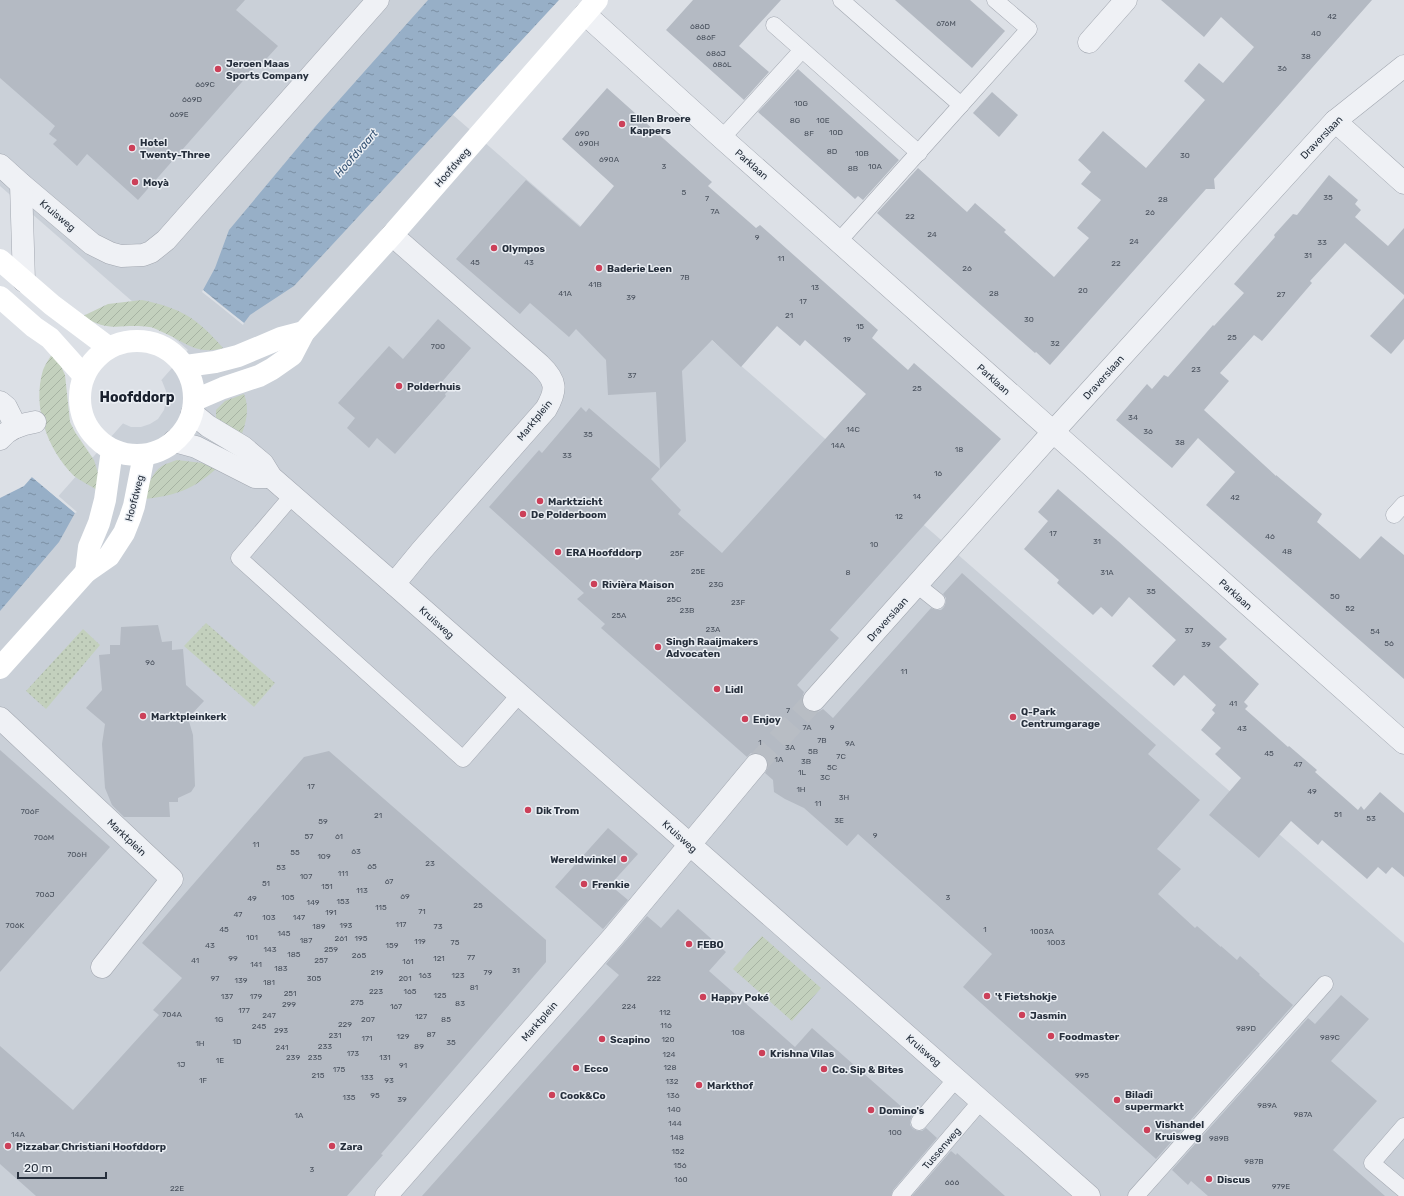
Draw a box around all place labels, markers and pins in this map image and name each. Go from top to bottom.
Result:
place label: Jeroen Maas Sports Company [226,58,309,82]
marker: Jeroen Maas Sports Company [213,64,223,74]
place label: Ellen Broere Kappers [630,113,691,137]
marker: Ellen Broere Kappers [617,119,627,129]
place label: Hotel Twenty-Three [140,137,210,161]
marker: Hotel Twenty-Three [127,143,137,153]
marker: Moyà [130,177,140,187]
place label: Moyà [143,177,169,189]
marker: Olympos [489,243,499,253]
place label: Olympos [502,243,546,255]
marker: Baderie Leen [594,263,604,273]
place label: Baderie Leen [607,263,672,275]
marker: Polderhuis [394,381,404,391]
place label: Polderhuis [407,381,461,393]
marker: Marktzicht [535,496,545,506]
place label: Marktzicht [548,496,603,508]
marker: De Polderboom [518,509,528,519]
place label: De Polderboom [531,509,606,521]
marker: ERA Hoofddorp [553,547,563,557]
place label: ERA Hoofddorp [566,547,642,559]
marker: Rivièra Maison [589,579,599,589]
place label: Rivièra Maison [602,579,674,591]
place label: Singh Raaijmakers Advocaten [666,636,759,660]
marker: Singh Raaijmakers Advocaten [653,642,663,652]
marker: Lidl [712,684,722,694]
place label: Lidl [725,684,743,696]
place label: Q-Park Centrumgarage [1021,706,1100,730]
marker: Marktpleinkerk [138,711,148,721]
place label: Marktpleinkerk [151,711,227,723]
marker: Q-Park Centrumgarage [1008,712,1018,722]
marker: Enjoy [740,714,750,724]
place label: Enjoy [753,714,781,726]
marker: Dik Trom [523,805,533,815]
place label: Dik Trom [536,805,579,817]
place label: Wereldwinkel [550,854,616,866]
marker: Wereldwinkel [619,854,629,864]
marker: Frenkie [579,879,589,889]
place label: Frenkie [592,879,630,891]
marker: FEBO [684,939,694,949]
place label: FEBO [697,939,724,951]
marker: 't Fietshokje [982,991,992,1001]
place label: 't Fietshokje [995,991,1057,1003]
marker: Happy Poké [698,992,708,1002]
place label: Happy Poké [711,992,769,1004]
marker: Jasmin [1017,1010,1027,1020]
place label: Jasmin [1030,1010,1067,1022]
marker: Foodmaster [1046,1031,1056,1041]
place label: Foodmaster [1059,1031,1120,1043]
marker: Scapino [597,1034,607,1044]
place label: Scapino [610,1034,650,1046]
marker: Krishna Vilas [757,1048,767,1058]
place label: Krishna Vilas [770,1048,835,1060]
marker: Ecco [571,1063,581,1073]
place label: Ecco [584,1063,608,1075]
marker: Co. Sip & Bites [819,1064,829,1074]
place label: Co. Sip & Bites [832,1064,904,1076]
marker: Markthof [694,1080,704,1090]
place label: Markthof [707,1080,754,1092]
place label: Biladi supermarkt [1125,1089,1184,1113]
marker: Cook&Co [547,1090,557,1100]
place label: Cook&Co [560,1090,606,1102]
marker: Biladi supermarkt [1112,1095,1122,1105]
marker: Domino's [866,1105,876,1115]
place label: Domino's [879,1105,925,1117]
place label: Vishandel Kruisweg [1155,1119,1204,1143]
marker: Vishandel Kruisweg [1142,1125,1152,1135]
marker: Pizzabar Christiani Hoofddorp [3,1141,13,1151]
place label: Pizzabar Christiani Hoofddorp [16,1141,166,1153]
marker: Zara [327,1141,337,1151]
place label: Zara [340,1141,363,1153]
marker: Discus [1204,1174,1214,1184]
place label: Discus [1217,1174,1251,1186]

